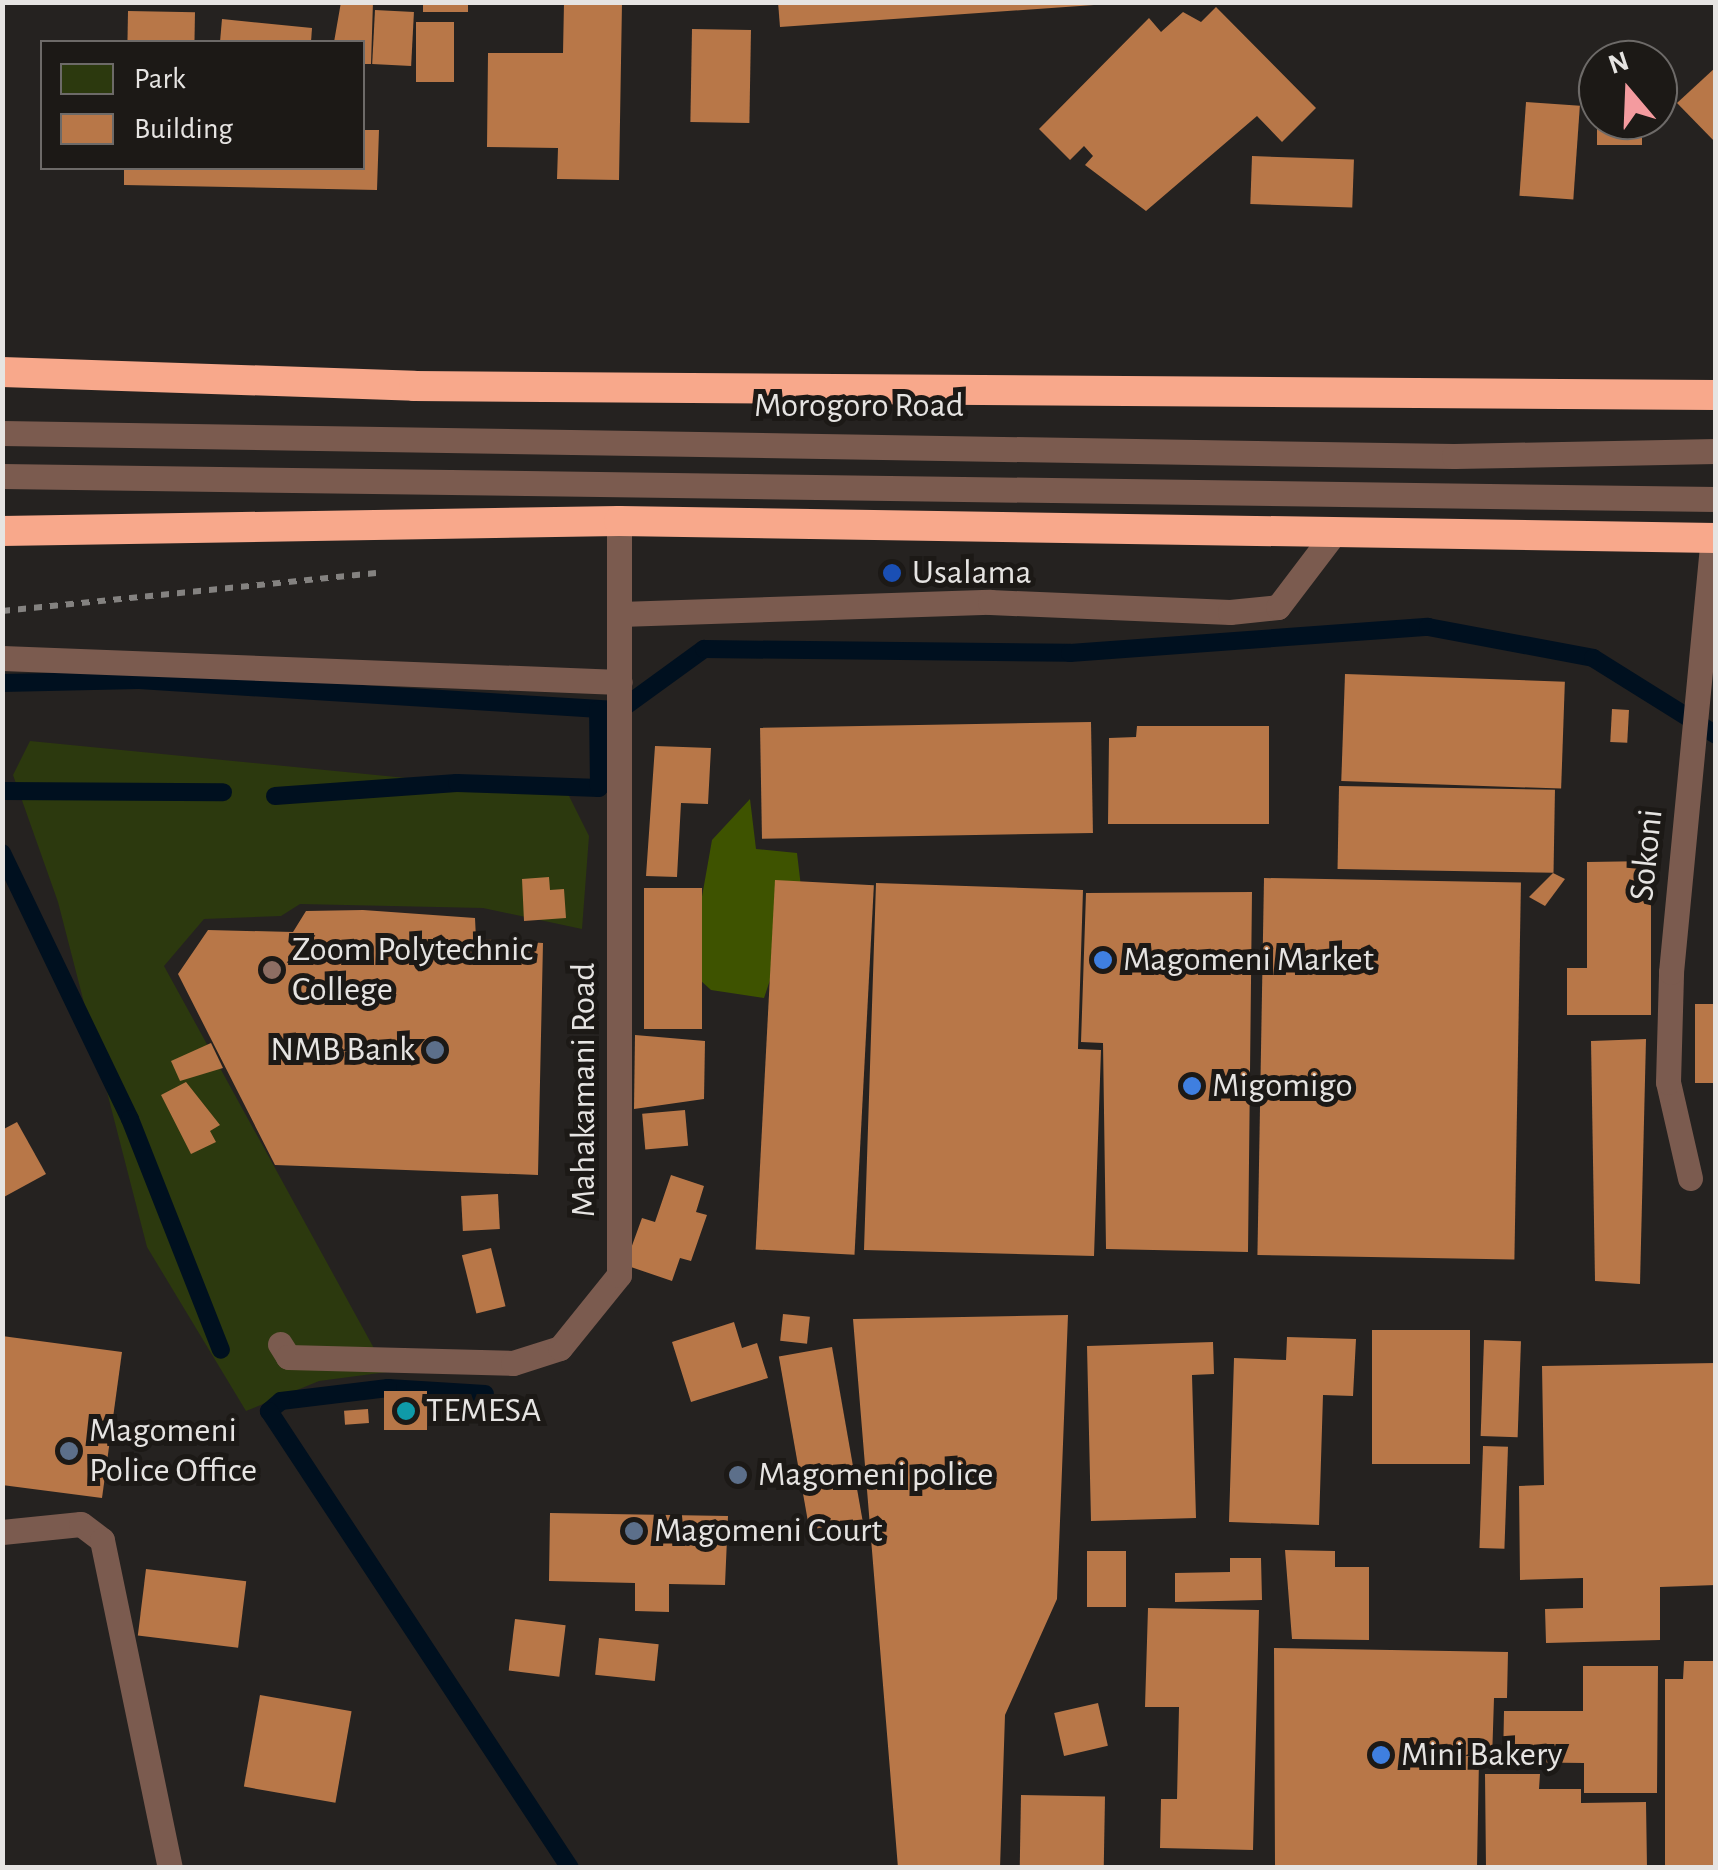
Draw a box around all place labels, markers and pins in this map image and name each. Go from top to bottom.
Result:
place label: Usalama [912,552,1032,594]
marker: Usalama [881,562,903,584]
place label: Zoom Polytechnic College [292,929,533,1011]
place label: Magomeni Market [1123,939,1374,981]
marker: Magomeni Market [1092,949,1114,971]
marker: Zoom Polytechnic College [261,959,283,981]
place label: NMB Bank [270,1029,415,1071]
marker: NMB Bank [424,1039,446,1061]
place label: Migomigo [1212,1065,1353,1107]
marker: Migomigo [1181,1075,1203,1097]
place label: TEMESA [426,1390,541,1432]
marker: TEMESA [395,1400,417,1422]
place label: Magomeni Police Office [89,1410,257,1492]
marker: Magomeni Police Office [58,1440,80,1462]
place label: Magomeni police [758,1454,993,1496]
marker: Magomeni police [727,1464,749,1486]
place label: Magomeni Court [654,1510,882,1552]
marker: Magomeni Court [623,1520,645,1542]
place label: Mini Bakery [1401,1734,1563,1776]
marker: Mini Bakery [1370,1744,1392,1766]

